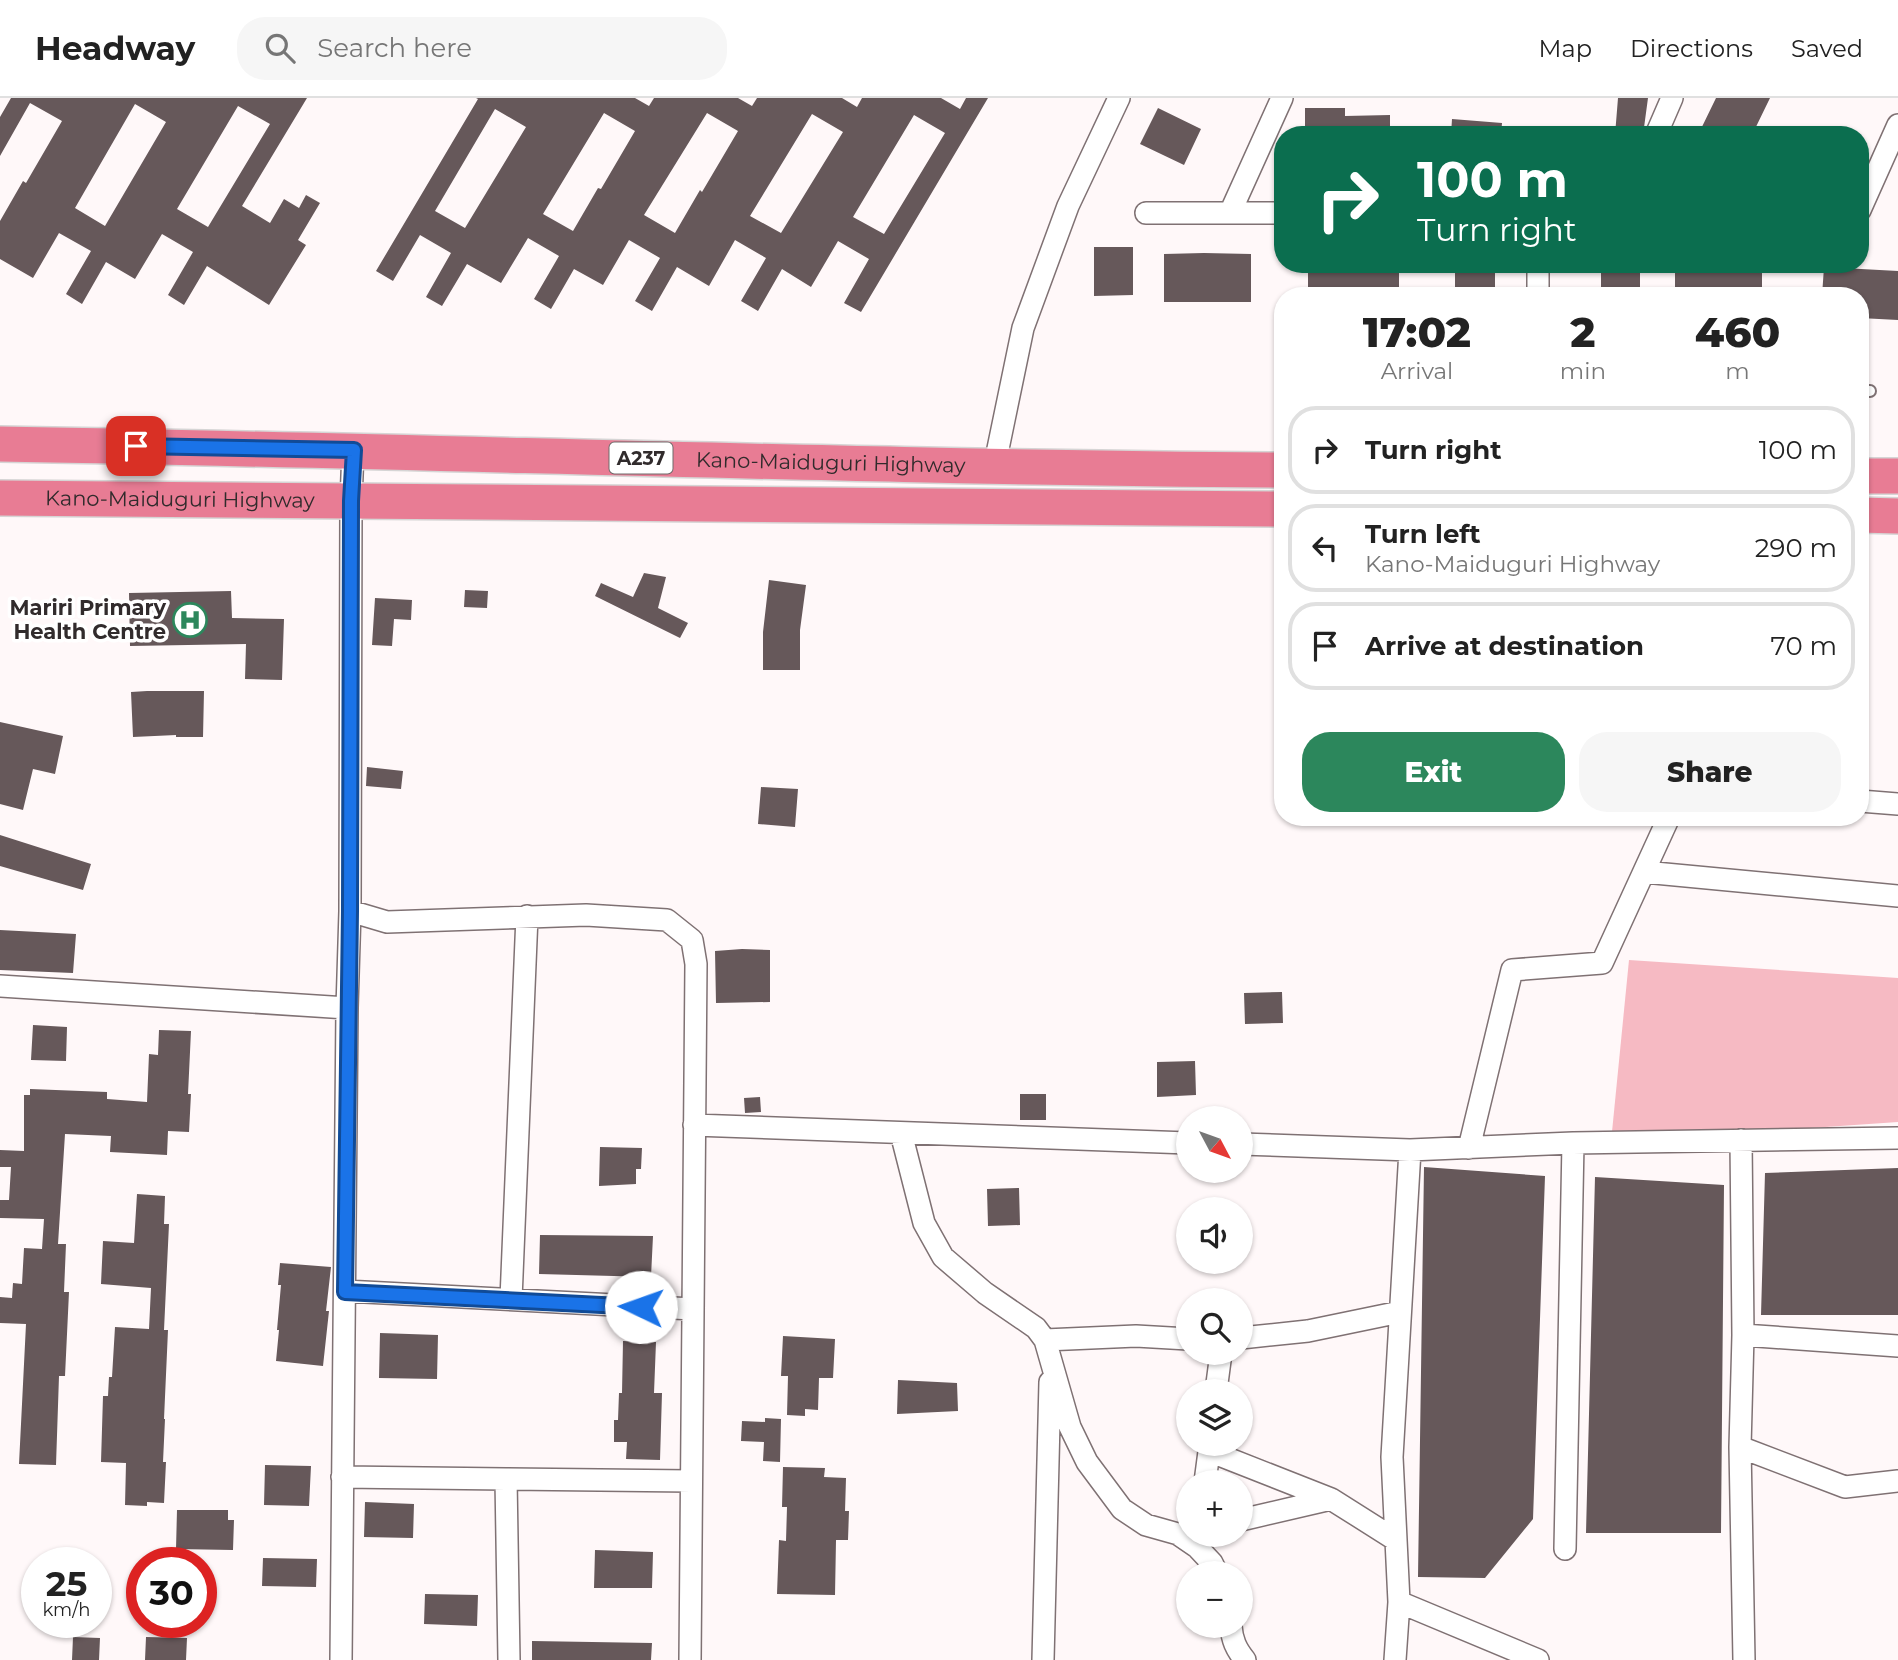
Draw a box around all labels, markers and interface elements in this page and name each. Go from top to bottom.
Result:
search box [237,17,727,80]
text: Headway [35,28,195,68]
icon: search [261,29,299,67]
text: Search here [317,32,472,64]
text: Map [1539,34,1592,63]
text: Directions [1630,34,1753,63]
text: Saved [1791,34,1863,63]
text: 100 m [1417,150,1568,209]
icon: right [1302,154,1393,245]
text: Turn right [1417,210,1577,249]
text: 17:02 [1363,306,1471,358]
text: 2 [1570,306,1595,358]
text: 460 [1695,306,1780,358]
text: Arrival [1381,357,1453,385]
text: min [1560,357,1606,385]
text: m [1725,357,1750,385]
pin [106,416,166,476]
icon: arrive [117,427,155,465]
icon: right [1306,431,1344,469]
text: Turn right [1365,434,1501,466]
text: 100 m [1759,434,1837,466]
road number: A237 [610,442,672,474]
street label: Kano-Maiduguri Highway [696,447,966,478]
street label: Kano-Maiduguri Highway [45,485,316,513]
text: Turn left [1365,518,1481,550]
icon: left [1306,529,1344,567]
text: 290 m [1755,532,1837,564]
text: Kano-Maiduguri Highway [1365,550,1660,578]
place label: Mariri Primary Health Centre [9,595,166,644]
hospital icon: Mariri Primary Health Centre [171,601,209,639]
icon: arrive [1306,627,1344,665]
text: Arrive at destination [1365,630,1644,662]
text: 70 m [1771,630,1837,662]
button: Exit [1302,732,1565,812]
button: Share [1579,732,1841,812]
north arrow [1176,1106,1253,1183]
map controls [1176,1106,1253,1638]
button: sound [1176,1197,1253,1274]
position arrow [604,1270,678,1344]
button: search [1176,1288,1253,1365]
button: layers [1176,1379,1253,1456]
button: + [1176,1470,1253,1547]
speed limit sign: 30 [126,1547,217,1638]
button: − [1176,1561,1253,1638]
text: 25 [46,1562,87,1605]
text: km/h [42,1599,91,1621]

